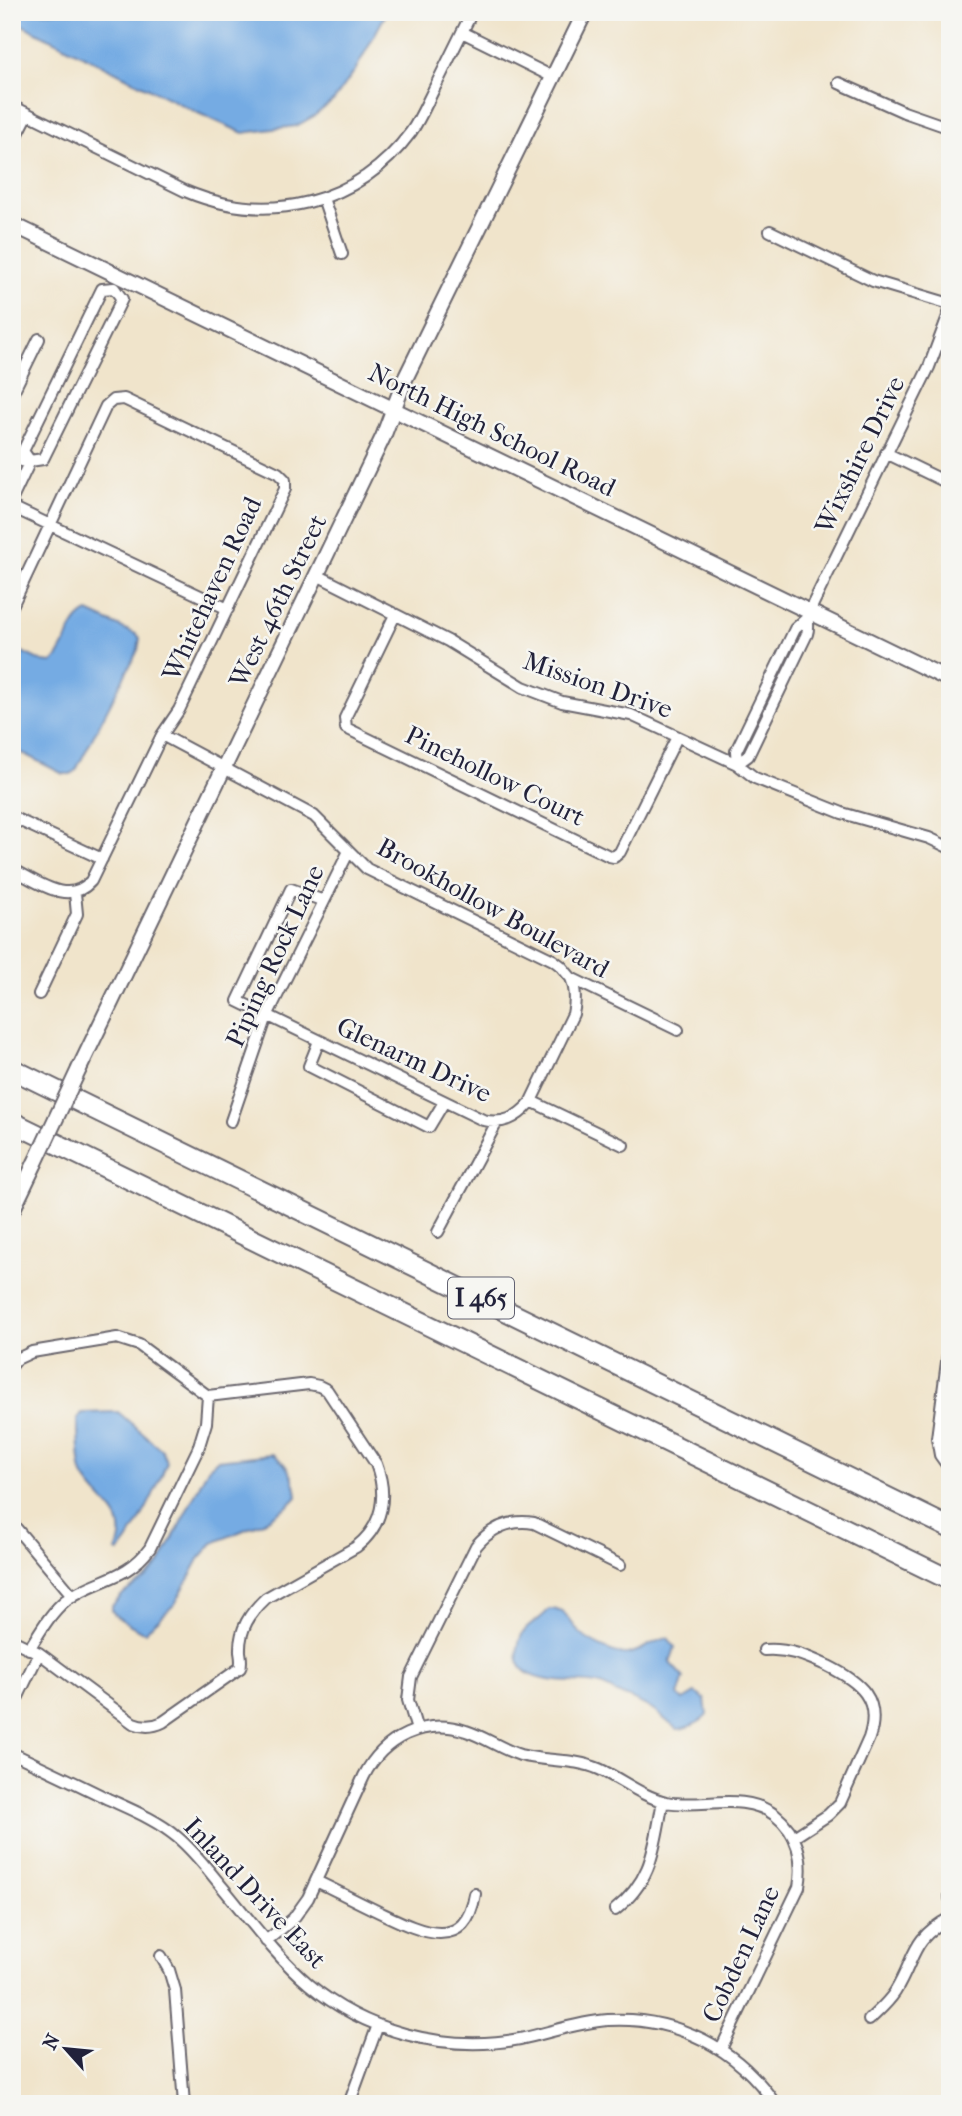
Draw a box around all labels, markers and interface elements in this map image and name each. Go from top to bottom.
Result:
street label: North High School Road [363,357,621,504]
street label: Wixshire Drive [808,371,912,540]
street label: Whitehaven Road [155,491,269,687]
street label: West 46th Street [222,509,334,693]
street label: Mission Drive [520,645,677,725]
street label: Pinehollow Court [400,719,591,833]
street label: Brookhollow Boulevard [372,831,615,985]
street label: Piping Rock Lane [219,860,331,1052]
street label: Glenarm Drive [332,1011,496,1109]
road number: I 465 [448,1278,514,1318]
street label: Inland Drive East [177,1811,333,1975]
street label: Cobden Lane [696,1880,786,2027]
north arrow [32,2014,102,2084]
text: N [39,2030,65,2053]

